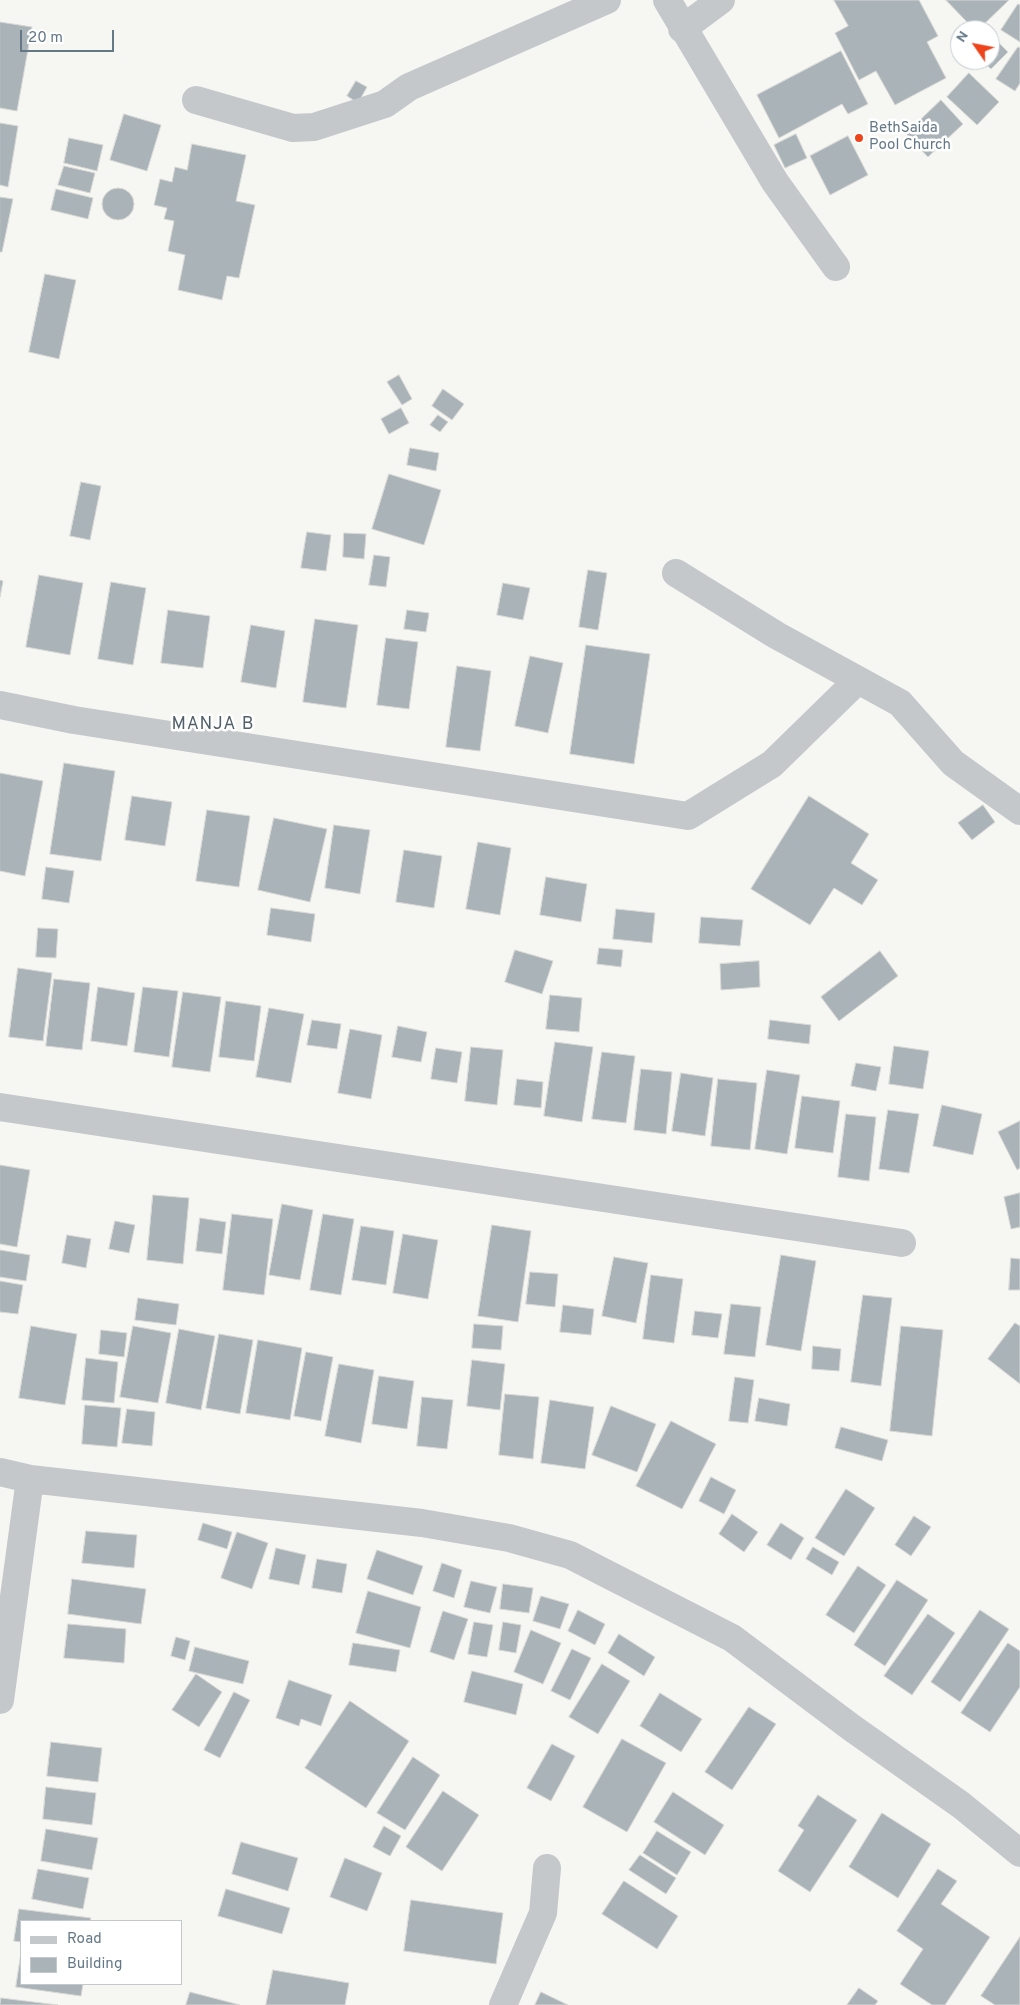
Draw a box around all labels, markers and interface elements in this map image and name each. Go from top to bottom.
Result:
scale bar [22,20,116,52]
north arrow [950,20,1000,70]
text: N [953,28,973,46]
text: 20 m [28,29,63,48]
place label: BethSaida Pool Church [869,120,951,155]
marker: BethSaida Pool Church [853,132,865,144]
district label: MANJA B [171,714,255,736]
legend [20,1920,182,1985]
text: Road [67,1930,102,1949]
text: Building [67,1955,122,1974]

